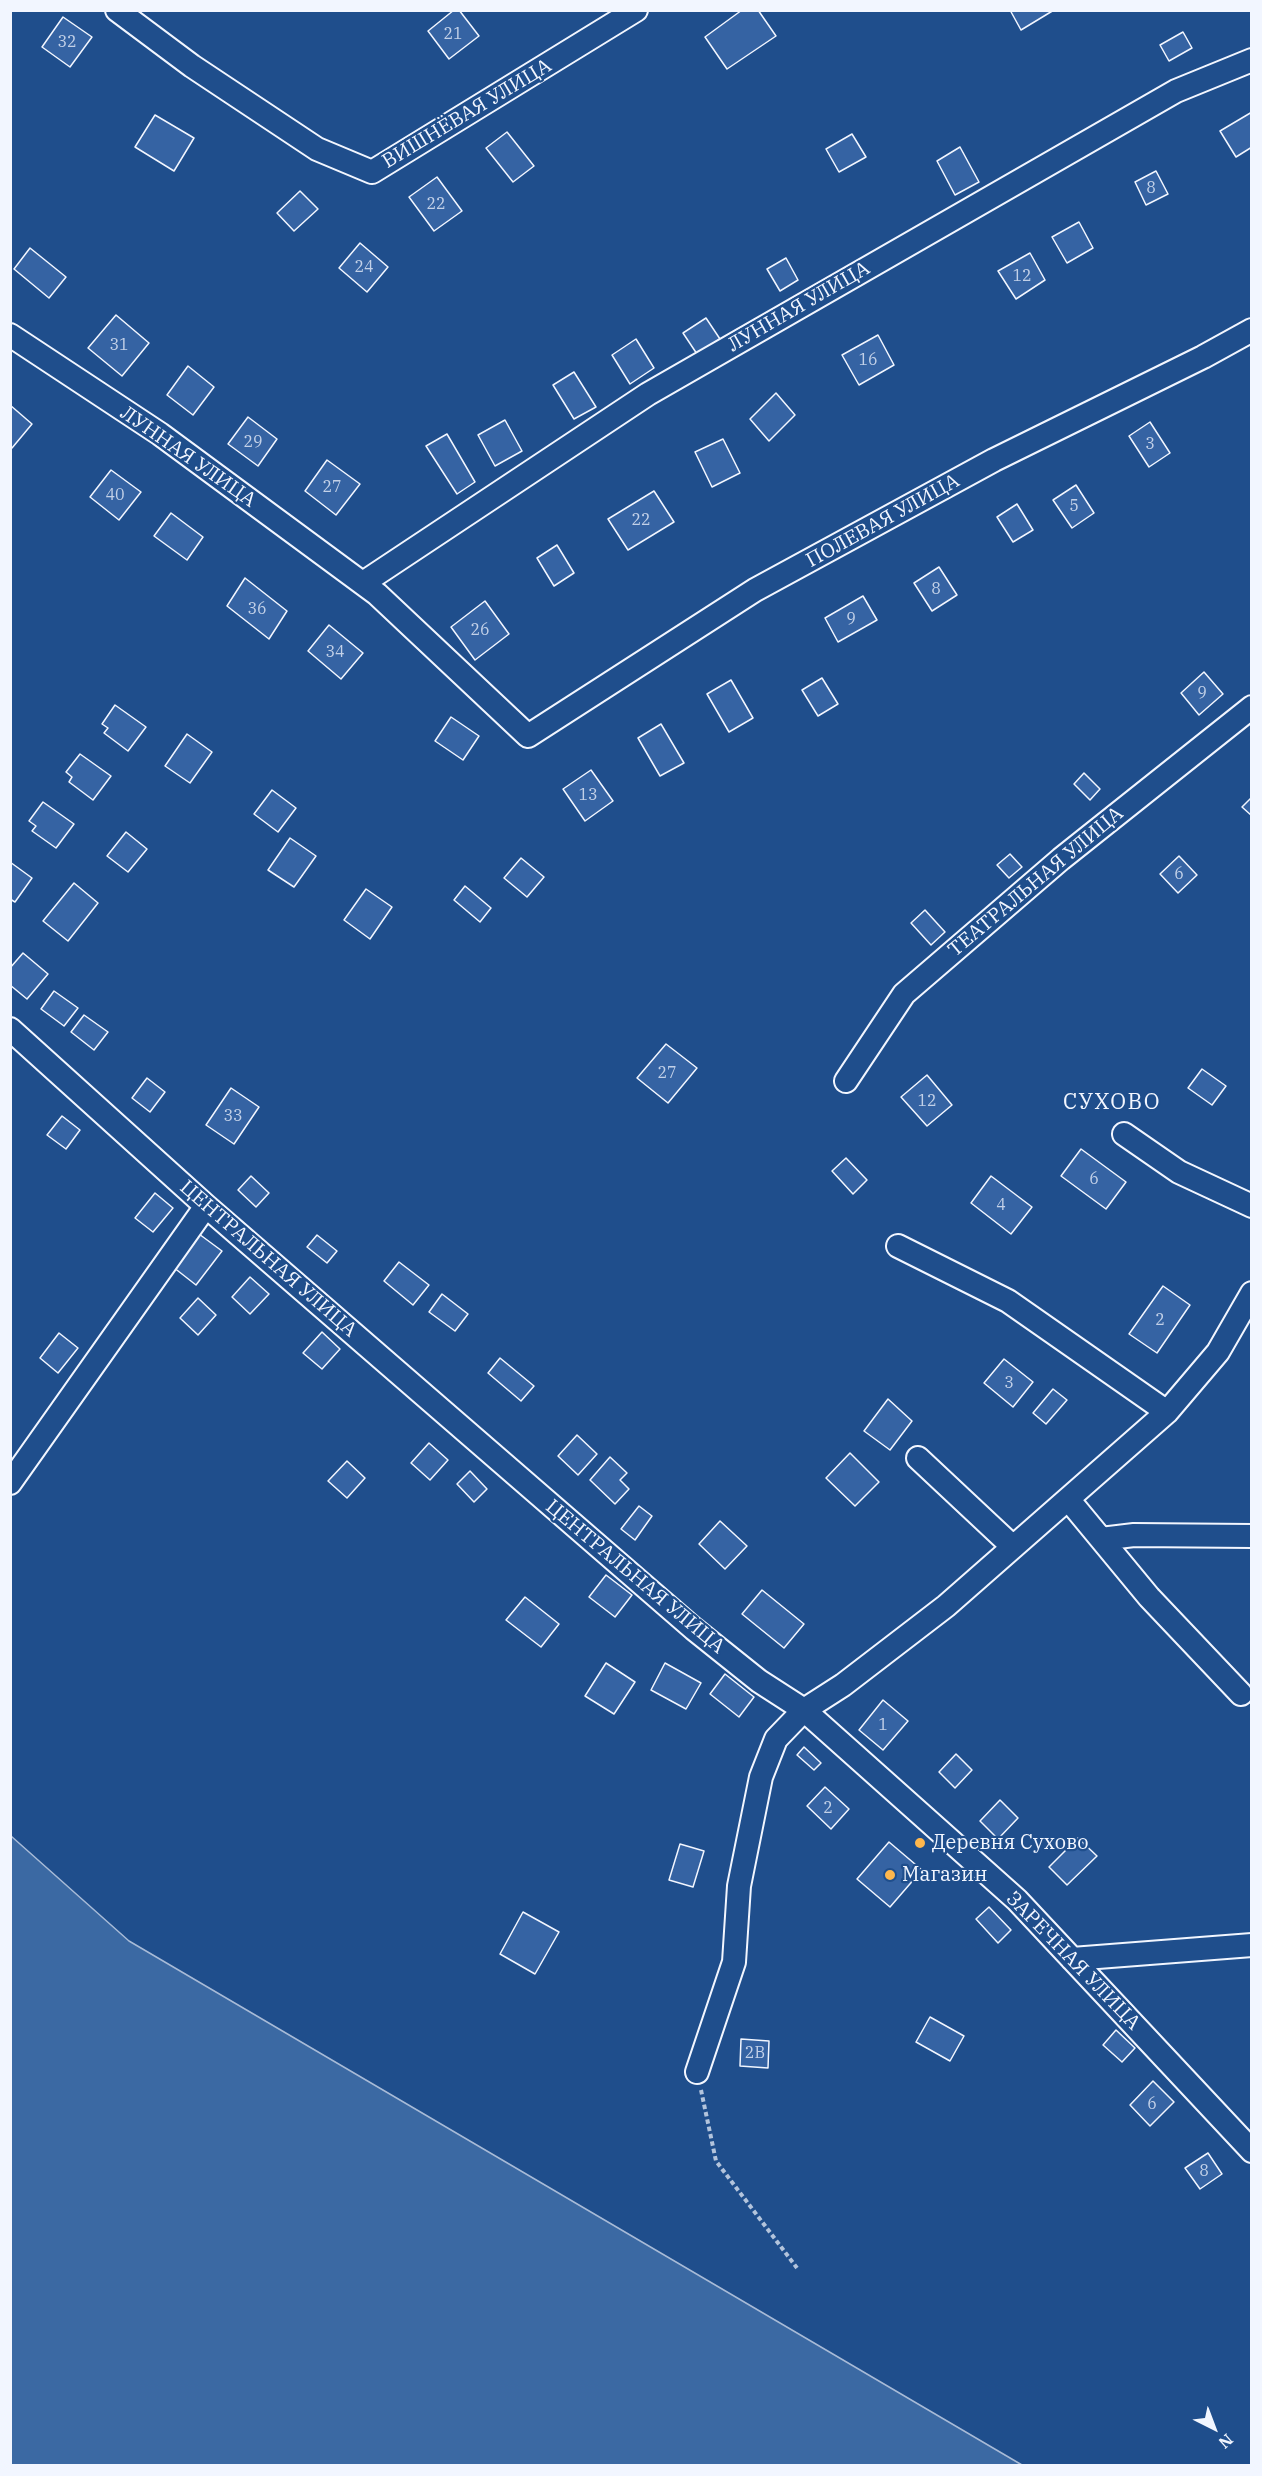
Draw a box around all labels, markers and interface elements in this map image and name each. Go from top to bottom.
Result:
house number: 21 [443,24,463,44]
house number: 32 [57,32,77,52]
street label: ВИШНЁВАЯ УЛИЦА [378,54,556,174]
house number: 8 [1146,178,1156,198]
house number: 22 [426,194,446,214]
house number: 24 [354,257,374,277]
street label: ЛУННАЯ УЛИЦА [724,257,874,357]
house number: 12 [1012,266,1032,286]
house number: 31 [109,335,129,355]
house number: 16 [858,350,878,370]
street label: ЛУННАЯ УЛИЦА [116,401,260,513]
house number: 29 [243,432,263,452]
house number: 3 [1145,434,1155,454]
street label: ПОЛЕВАЯ УЛИЦА [802,469,964,573]
house number: 27 [322,477,342,497]
house number: 40 [105,485,125,505]
house number: 5 [1069,496,1079,516]
house number: 22 [631,510,651,530]
house number: 8 [931,579,941,599]
house number: 36 [247,599,267,619]
house number: 9 [846,609,856,629]
house number: 26 [470,620,490,640]
house number: 34 [325,642,345,662]
house number: 9 [1197,683,1207,703]
house number: 13 [578,785,598,805]
street label: ТЕАТРАЛЬНАЯ УЛИЦА [944,802,1128,962]
house number: 6 [1174,864,1184,884]
house number: 27 [657,1063,677,1083]
district label: СУХОВО [1063,1090,1161,1116]
house number: 12 [917,1091,937,1111]
house number: 33 [223,1106,243,1126]
house number: 6 [1089,1169,1099,1189]
street label: ЦЕНТРАЛЬНАЯ УЛИЦА [175,1176,361,1342]
house number: 4 [996,1195,1006,1215]
house number: 2 [1155,1310,1165,1330]
house number: 3 [1004,1373,1014,1393]
street label: ЦЕНТРАЛЬНАЯ УЛИЦА [540,1495,730,1659]
house number: 1 [878,1715,888,1735]
house number: 2 [823,1798,833,1818]
place label: Деревня Сухово [932,1831,1089,1855]
marker: Деревня Сухово [913,1836,927,1850]
place label: Магазин [902,1863,987,1887]
marker: Магазин [883,1868,897,1882]
street label: ЗАРЕЧНАЯ УЛИЦА [1001,1887,1145,2035]
house number: 2В [745,2043,765,2063]
house number: 6 [1147,2094,1157,2114]
house number: 8 [1199,2161,1209,2181]
north arrow [1184,2398,1244,2458]
text: N [1215,2430,1237,2453]

